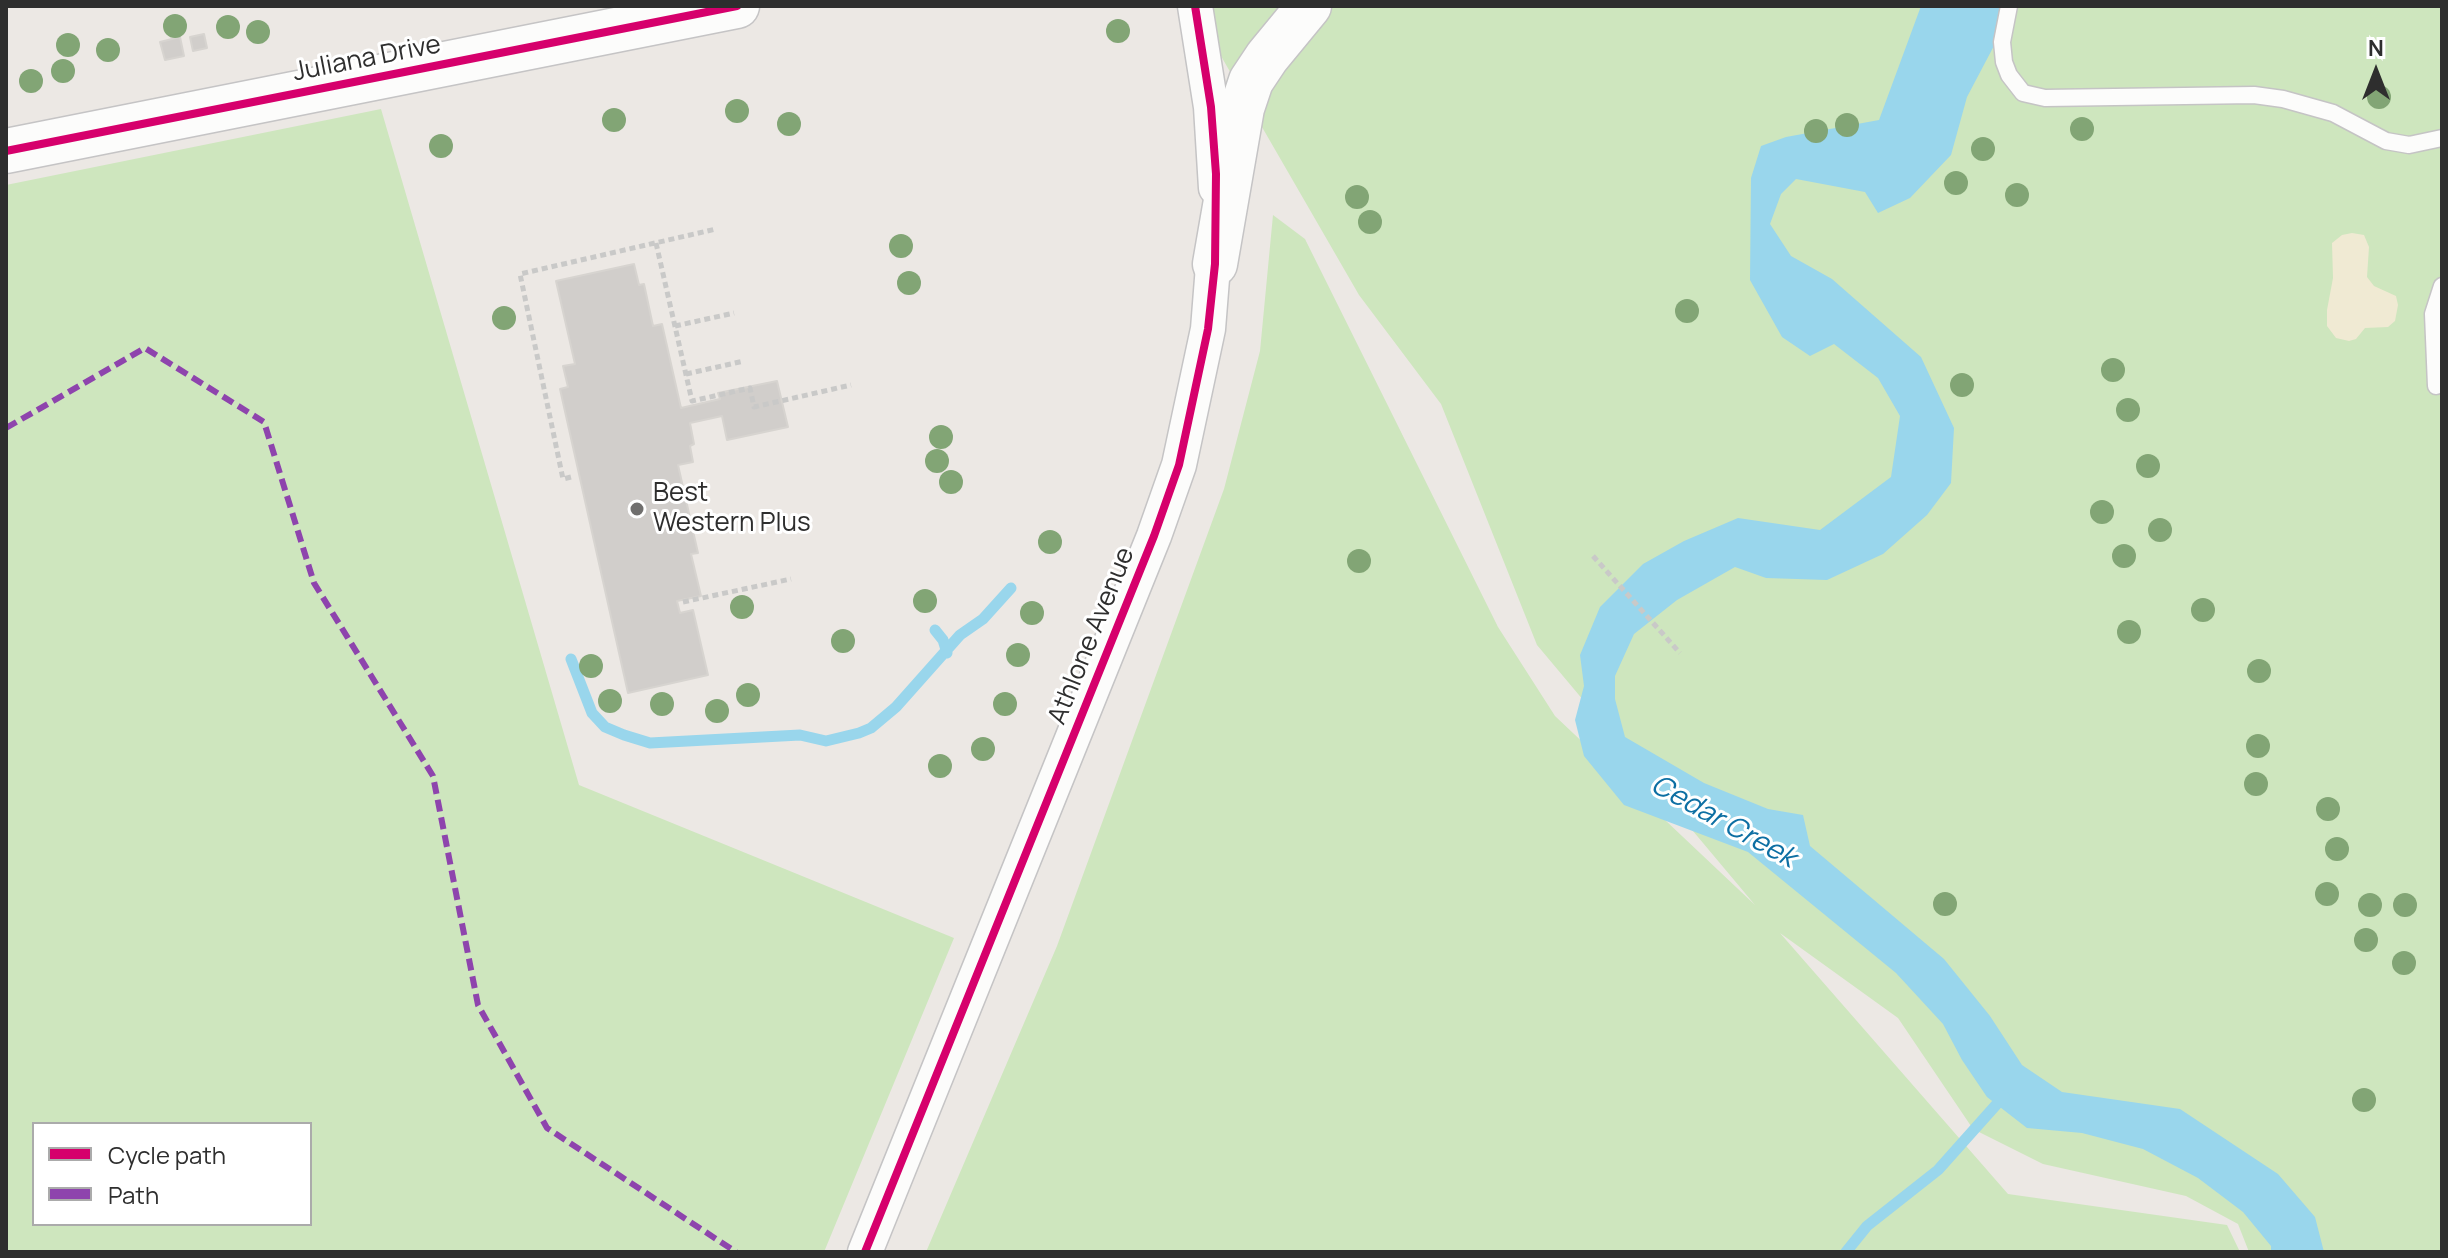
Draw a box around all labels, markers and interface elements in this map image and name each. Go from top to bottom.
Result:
street label: Juliana Drive [290,29,444,89]
north arrow [2336,32,2416,112]
text: N [2368,33,2384,63]
place label: Best Western Plus [653,478,811,540]
marker: Best Western Plus [628,500,646,518]
street label: Athlone Avenue [1042,543,1142,729]
water label: Cedar Creek [1645,768,1801,876]
legend [32,1122,312,1226]
text: Cycle path [108,1138,226,1171]
text: Path [108,1178,159,1211]

